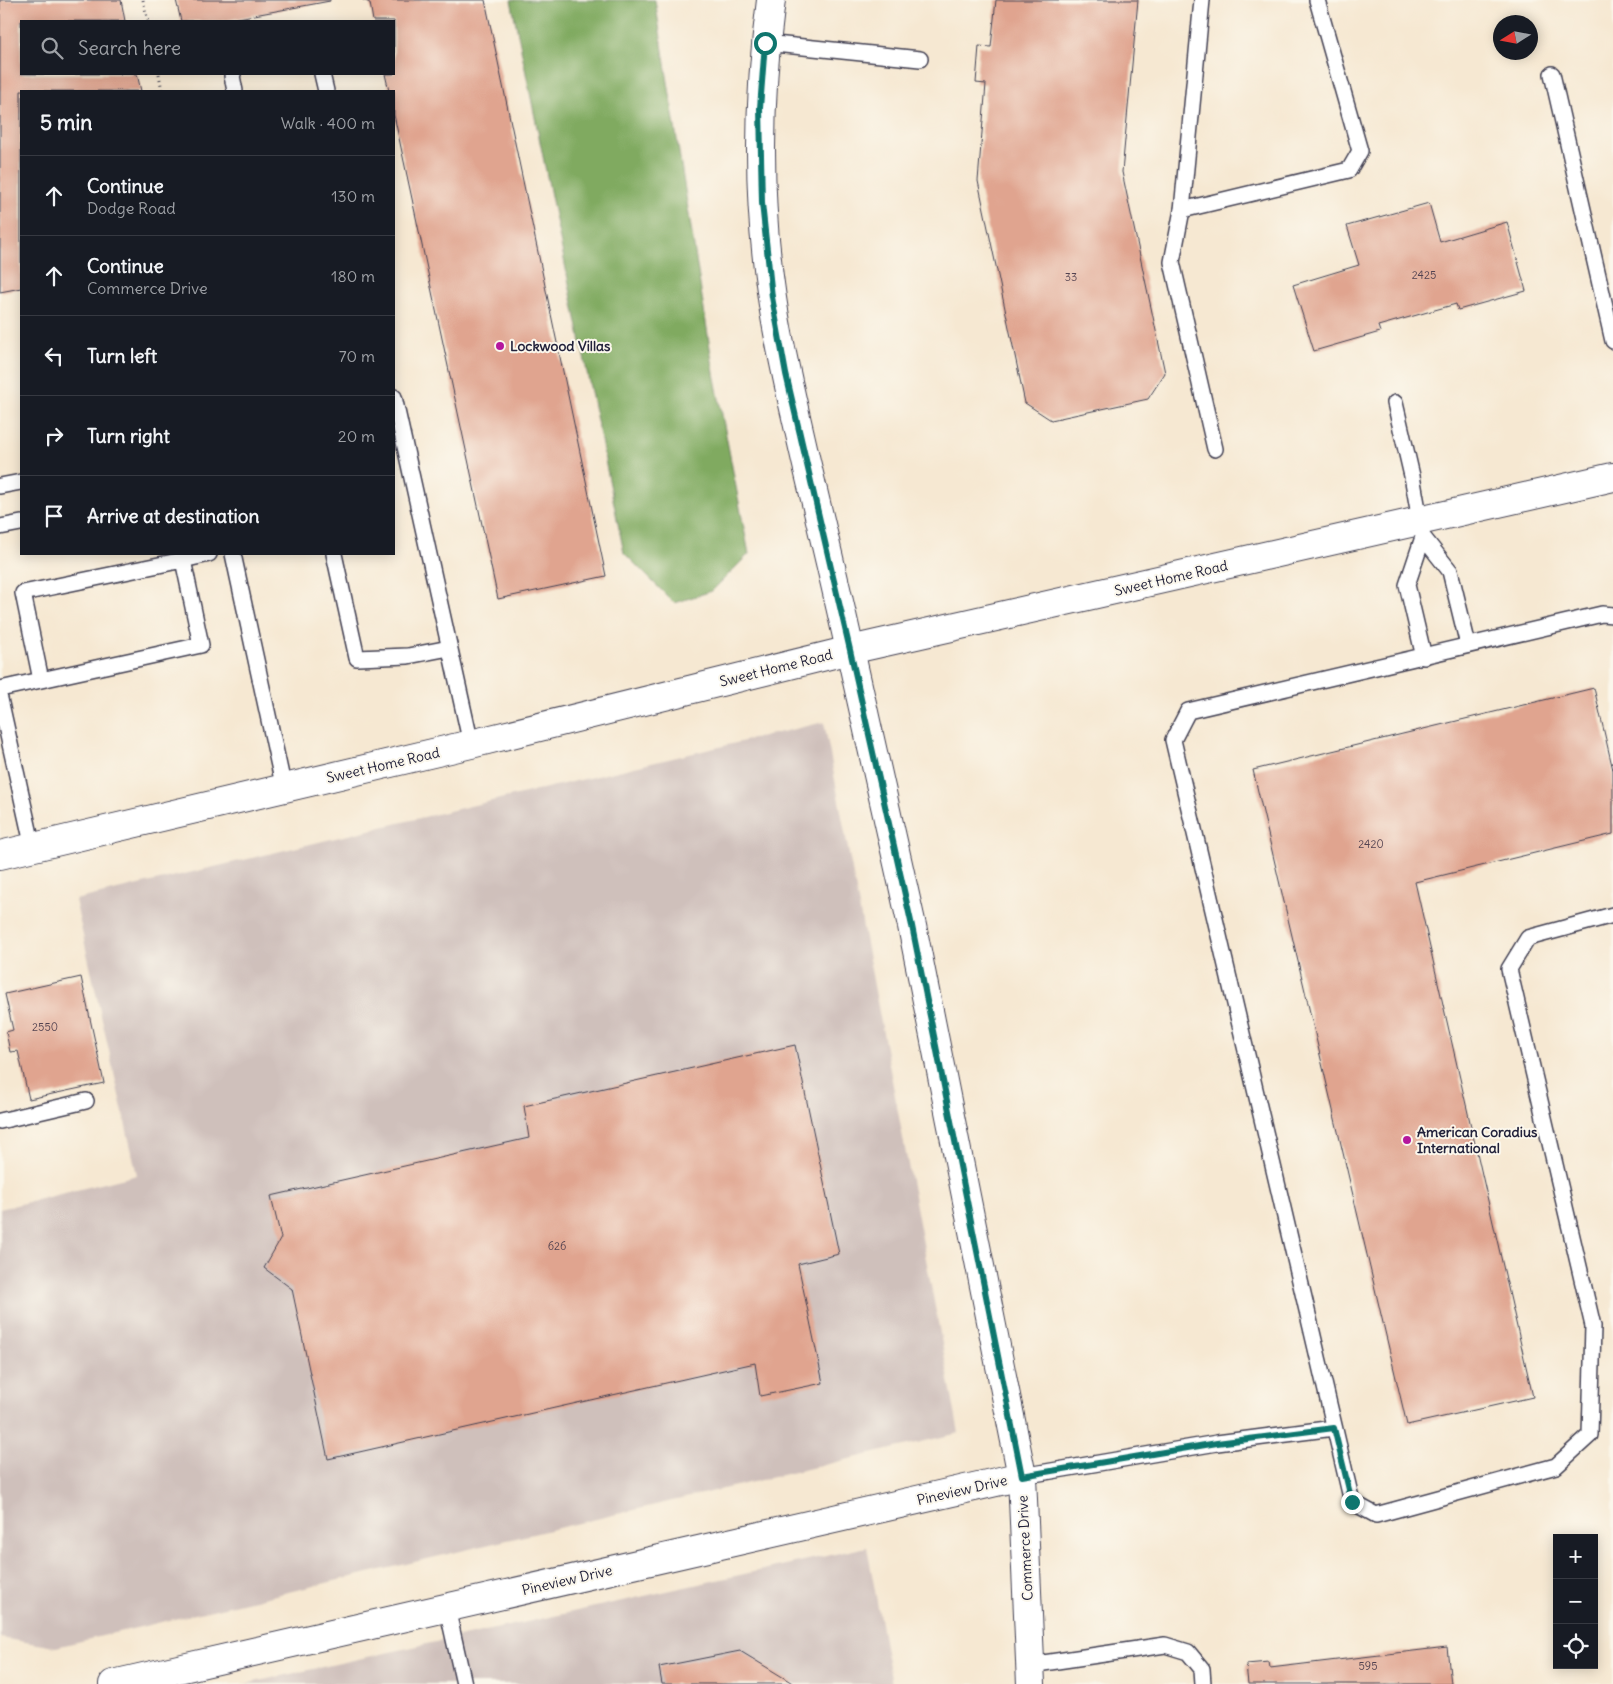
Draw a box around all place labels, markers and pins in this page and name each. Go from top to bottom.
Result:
place label: Lockwood Villas [510,337,611,355]
marker: Lockwood Villas [494,340,506,352]
place label: American Coradius International [1417,1123,1538,1157]
marker: American Coradius International [1401,1134,1413,1146]

